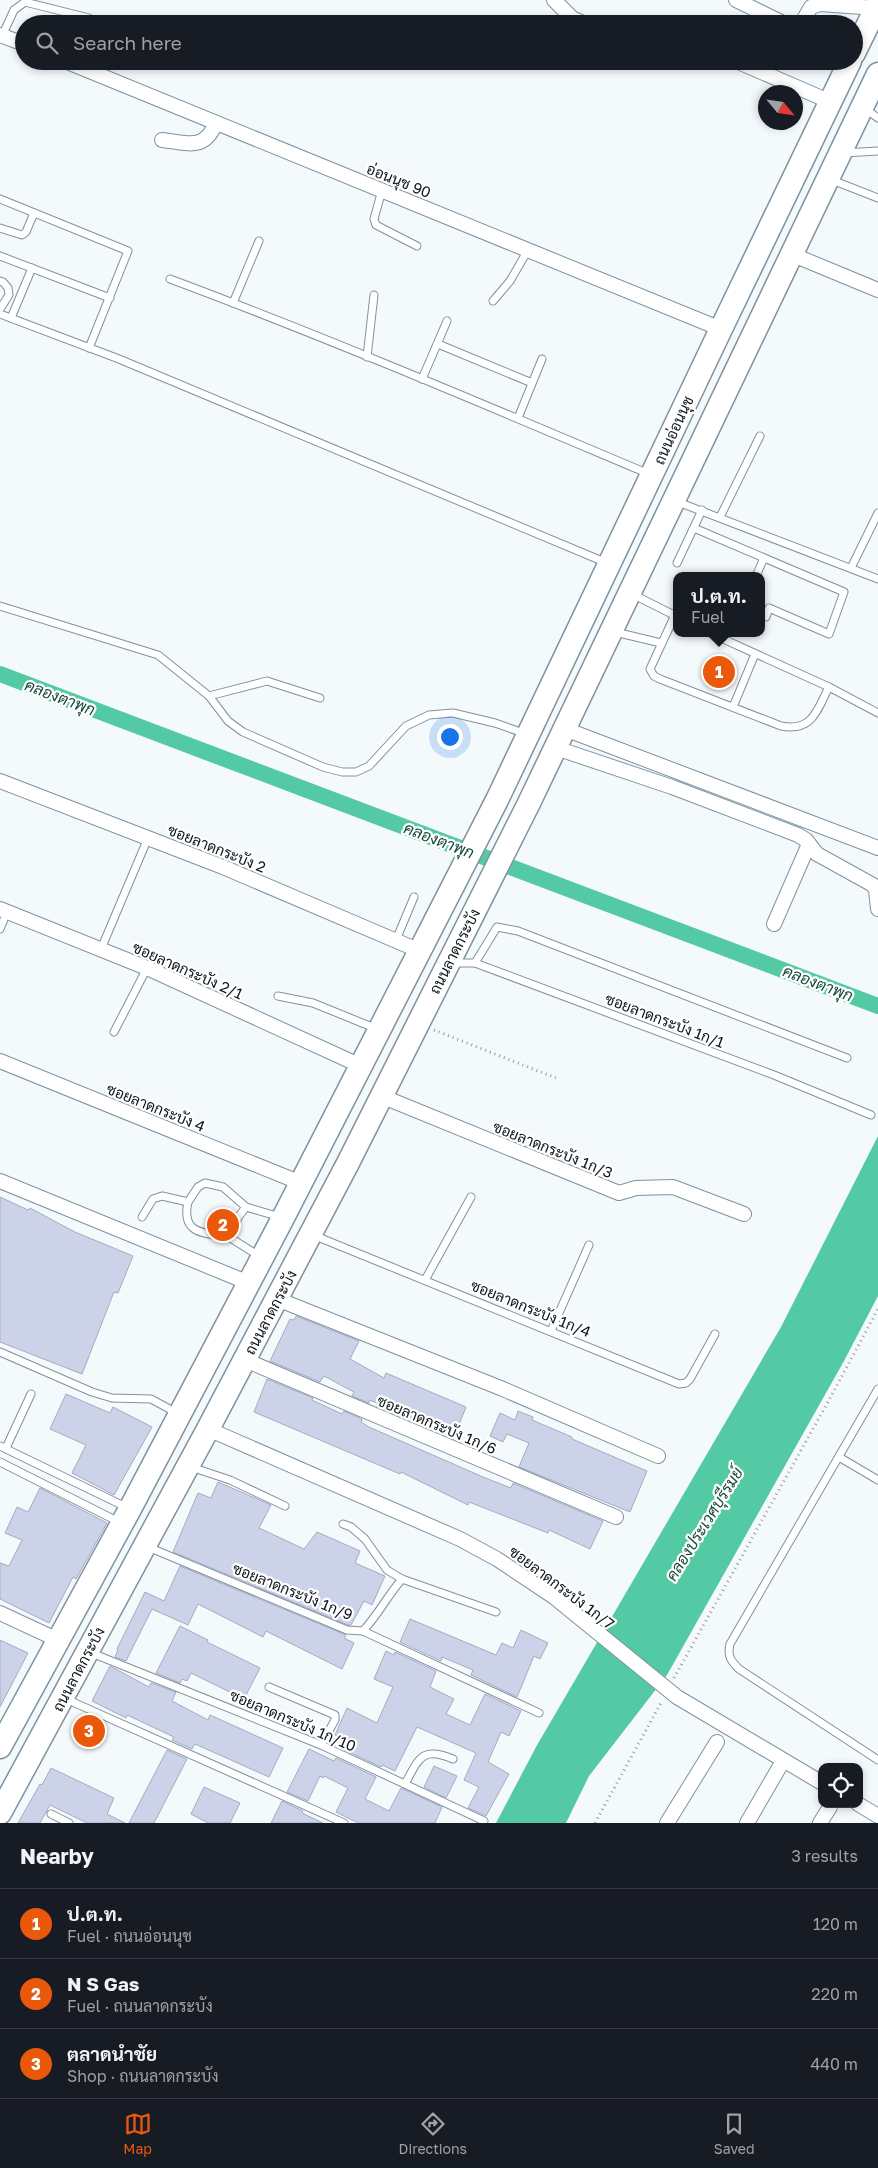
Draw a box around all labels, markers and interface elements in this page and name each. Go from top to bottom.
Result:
search box [15,15,863,70]
icon: search [33,29,61,57]
text: Search here [73,31,182,54]
north arrow [758,85,803,130]
street label: อ่อนนุช 90 [363,159,434,204]
street label: ถนนอ่อนนุช [649,393,699,468]
popup [673,572,765,637]
text: ป.ต.ท. [691,584,747,607]
text: Fuel [691,607,725,627]
pin: 1 [703,653,735,691]
water label: คลองตาพุก [21,674,98,721]
your location [437,724,463,750]
water label: คลองตาพุก [400,817,477,864]
street label: ซอยลาดกระบัง 2 [165,820,269,876]
street label: ถนนลาดกระบัง [425,905,483,997]
street label: ซอยลาดกระบัง 2/1 [130,938,246,1002]
water label: คลองตาพุก [779,960,856,1007]
street label: ซอยลาดกระบัง 1ก/1 [603,989,727,1051]
street label: ซอยลาดกระบัง 4 [104,1079,208,1135]
street label: ซอยลาดกระบัง 1ก/3 [491,1117,615,1181]
pin: 2 [207,1206,239,1244]
street label: ถนนลาดกระบัง [240,1267,300,1357]
street label: ซอยลาดกระบัง 1ก/4 [468,1276,594,1340]
street label: ซอยลาดกระบัง 1ก/6 [375,1391,499,1457]
water label: คลองประเวศบุรีรมย์ [659,1461,750,1585]
street label: ซอยลาดกระบัง 1ก/7 [506,1542,618,1632]
street label: ซอยลาดกระบัง 1ก/9 [230,1559,356,1623]
street label: ถนนลาดกระบัง [48,1624,108,1714]
street label: ซอยลาดกระบัง 1ก/10 [227,1685,359,1755]
pin: 3 [73,1712,105,1750]
map controls [818,1763,863,1808]
button: locate [818,1763,863,1808]
text: Nearby [20,1843,94,1869]
text: 3 results [791,1846,858,1866]
text: ป.ต.ท. [67,1902,123,1925]
text: 1 [32,1914,40,1934]
text: 120 m [813,1914,858,1934]
text: Fuel · ถนนอ่อนนุช [67,1926,192,1946]
text: N S Gas [67,1972,139,1995]
text: 2 [31,1984,41,2004]
text: 220 m [811,1984,858,2004]
text: Fuel · ถนนลาดกระบัง [67,1996,213,2016]
text: ตลาดนำชัย [67,2042,157,2065]
text: 3 [31,2054,41,2074]
text: 440 m [810,2054,858,2074]
text: Shop · ถนนลาดกระบัง [67,2066,219,2086]
tab: Map [123,2110,152,2157]
tab: Directions [399,2110,467,2157]
tab: Saved [714,2110,755,2157]

